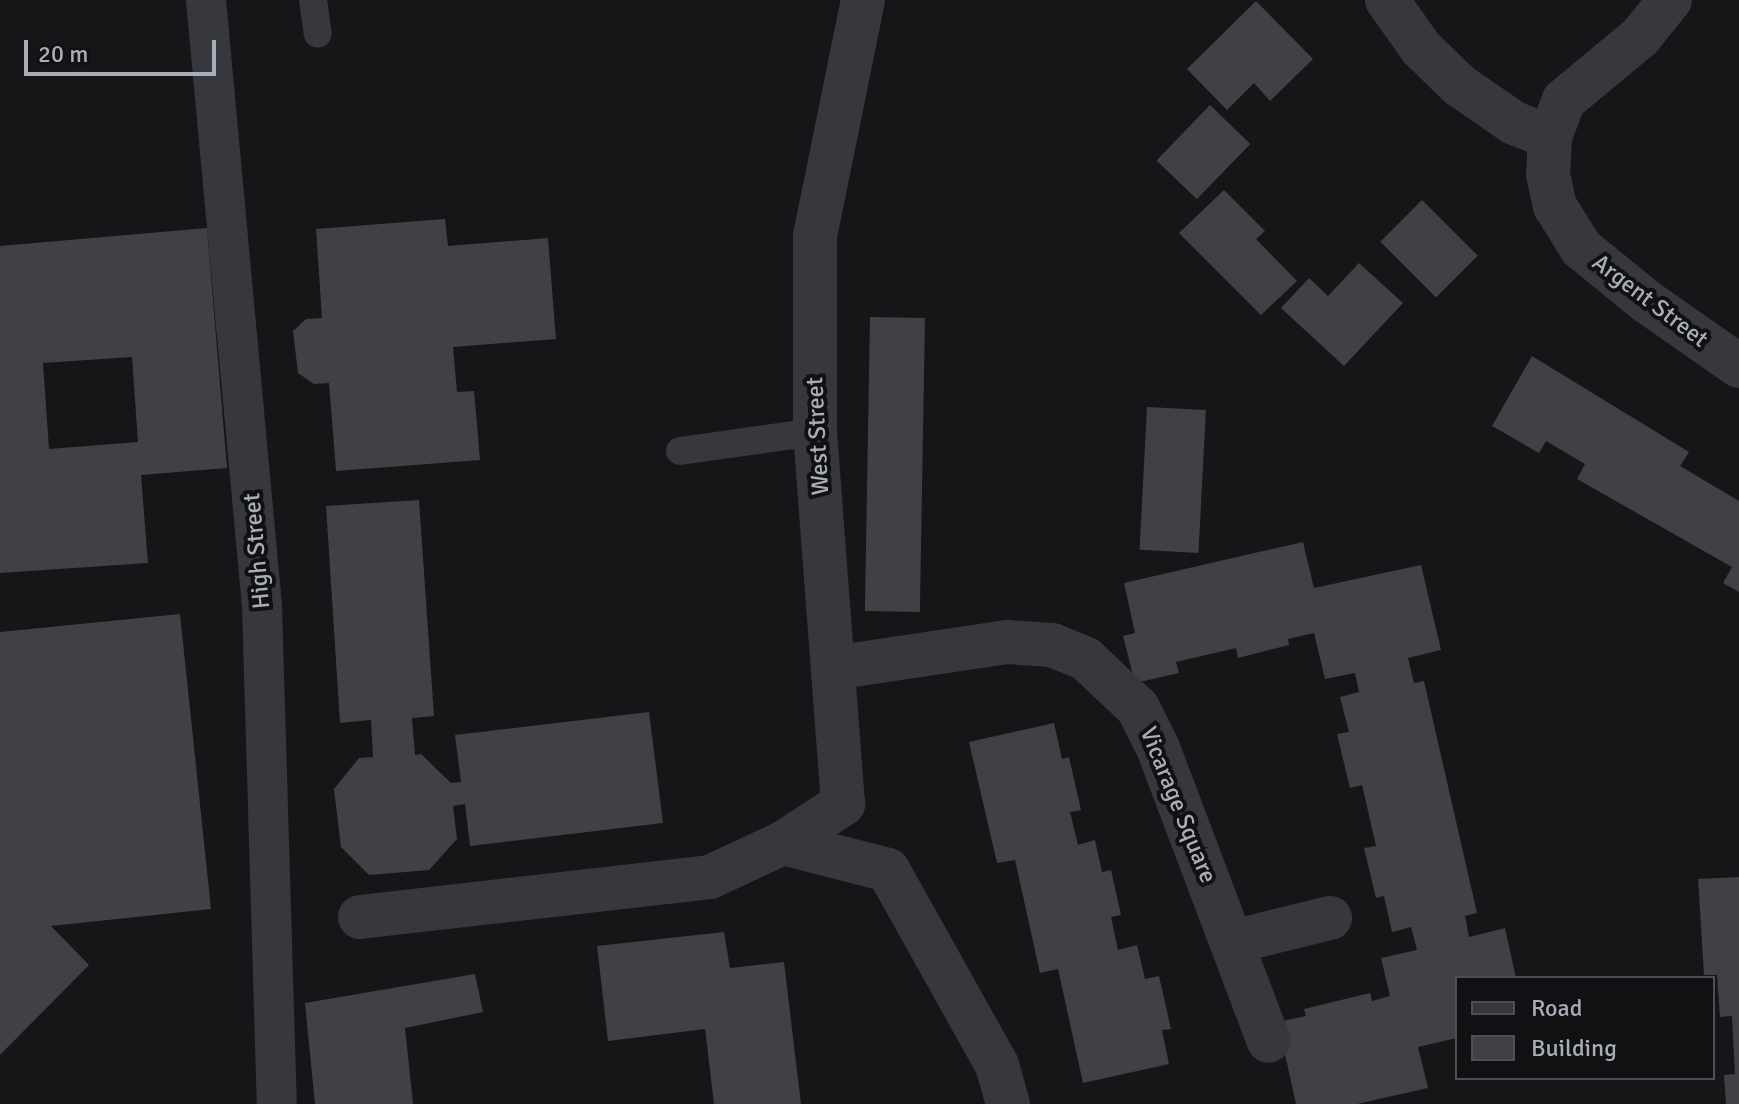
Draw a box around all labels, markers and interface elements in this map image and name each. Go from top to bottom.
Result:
scale bar [28,24,220,74]
text: 20 m [38,39,88,69]
street label: Argent Street [1587,248,1713,354]
street label: West Street [801,376,835,496]
street label: High Street [238,492,276,610]
street label: Vicarage Square [1134,723,1222,887]
legend [1455,976,1715,1080]
text: Road [1531,993,1582,1023]
text: Building [1531,1033,1617,1063]

